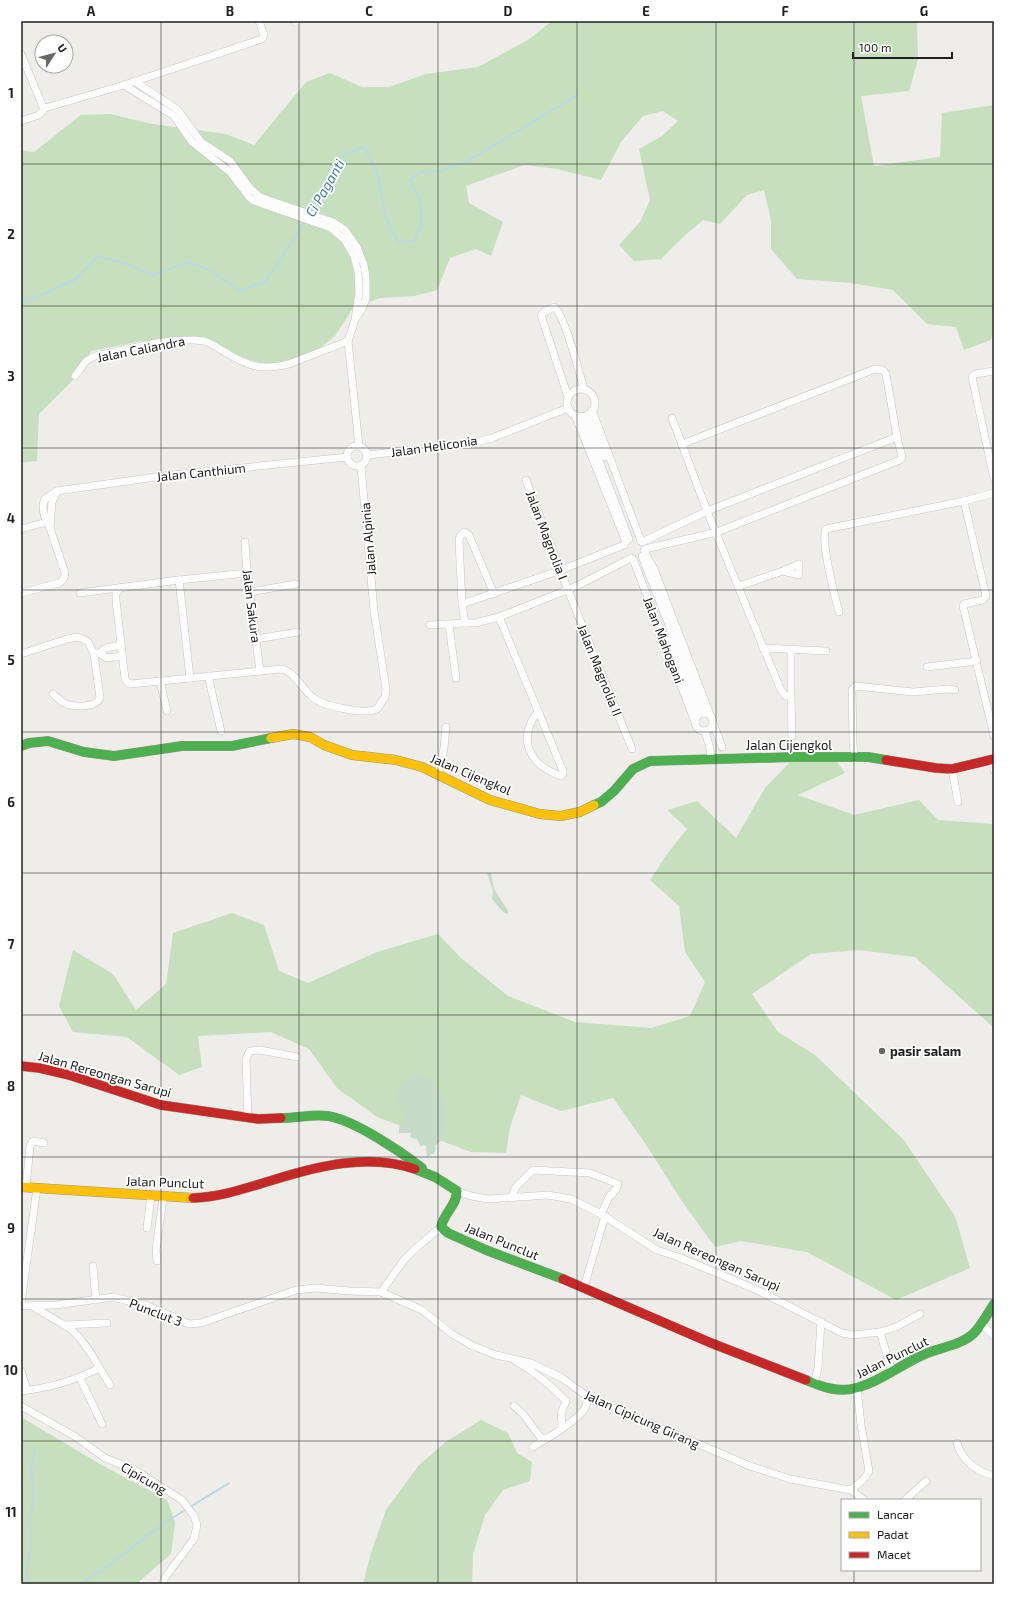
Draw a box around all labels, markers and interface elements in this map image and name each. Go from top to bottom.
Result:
text: A [87,3,96,19]
text: B [226,3,234,19]
text: C [365,3,373,19]
text: D [504,3,513,19]
text: E [642,3,650,19]
text: F [781,3,789,19]
text: G [920,3,928,19]
north arrow [34,34,74,74]
scale bar [853,34,952,60]
text: 100 m [859,40,891,54]
text: U [55,41,70,55]
text: 1 [8,85,14,101]
water label: Ci Paganti [301,155,348,220]
text: 2 [7,226,15,242]
street label: Jalan Caliandra [96,333,186,365]
text: 3 [7,368,15,384]
street label: Jalan Heliconia [390,432,478,460]
street label: Jalan Canthium [156,459,246,485]
street label: Jalan Magnolia I [523,488,571,582]
street label: Jalan Alpinia [357,502,379,576]
text: 4 [7,510,15,526]
street label: Jalan Sakura [240,568,264,644]
street label: Jalan Mahogani [640,594,688,686]
street label: Jalan Magnolia II [574,622,626,718]
text: 5 [7,652,15,668]
street label: Jalan Cijengkol [746,737,832,753]
street label: Jalan Cijengkol [428,750,514,798]
text: 6 [7,794,15,810]
text: 7 [8,936,15,952]
place label: pasir salam [890,1043,961,1059]
marker: pasir salam [877,1046,887,1056]
street label: Jalan Rereongan Sarupi [37,1047,173,1101]
text: 8 [7,1078,15,1094]
street label: Jalan Punclut [126,1173,204,1191]
street label: Jalan Punclut [463,1219,541,1263]
text: 9 [7,1220,15,1236]
street label: Jalan Rereongan Sarupi [651,1224,783,1294]
street label: Punclut 3 [127,1295,185,1329]
street label: Jalan Punclut [853,1333,931,1381]
text: 10 [4,1362,18,1378]
street label: Jalan Cipicung Girang [582,1386,702,1452]
street label: Cipicung [118,1459,170,1497]
legend [841,1499,981,1571]
text: 11 [5,1504,17,1520]
text: Lancar [877,1507,914,1521]
text: Padat [877,1527,909,1541]
text: Macet [877,1547,911,1561]

